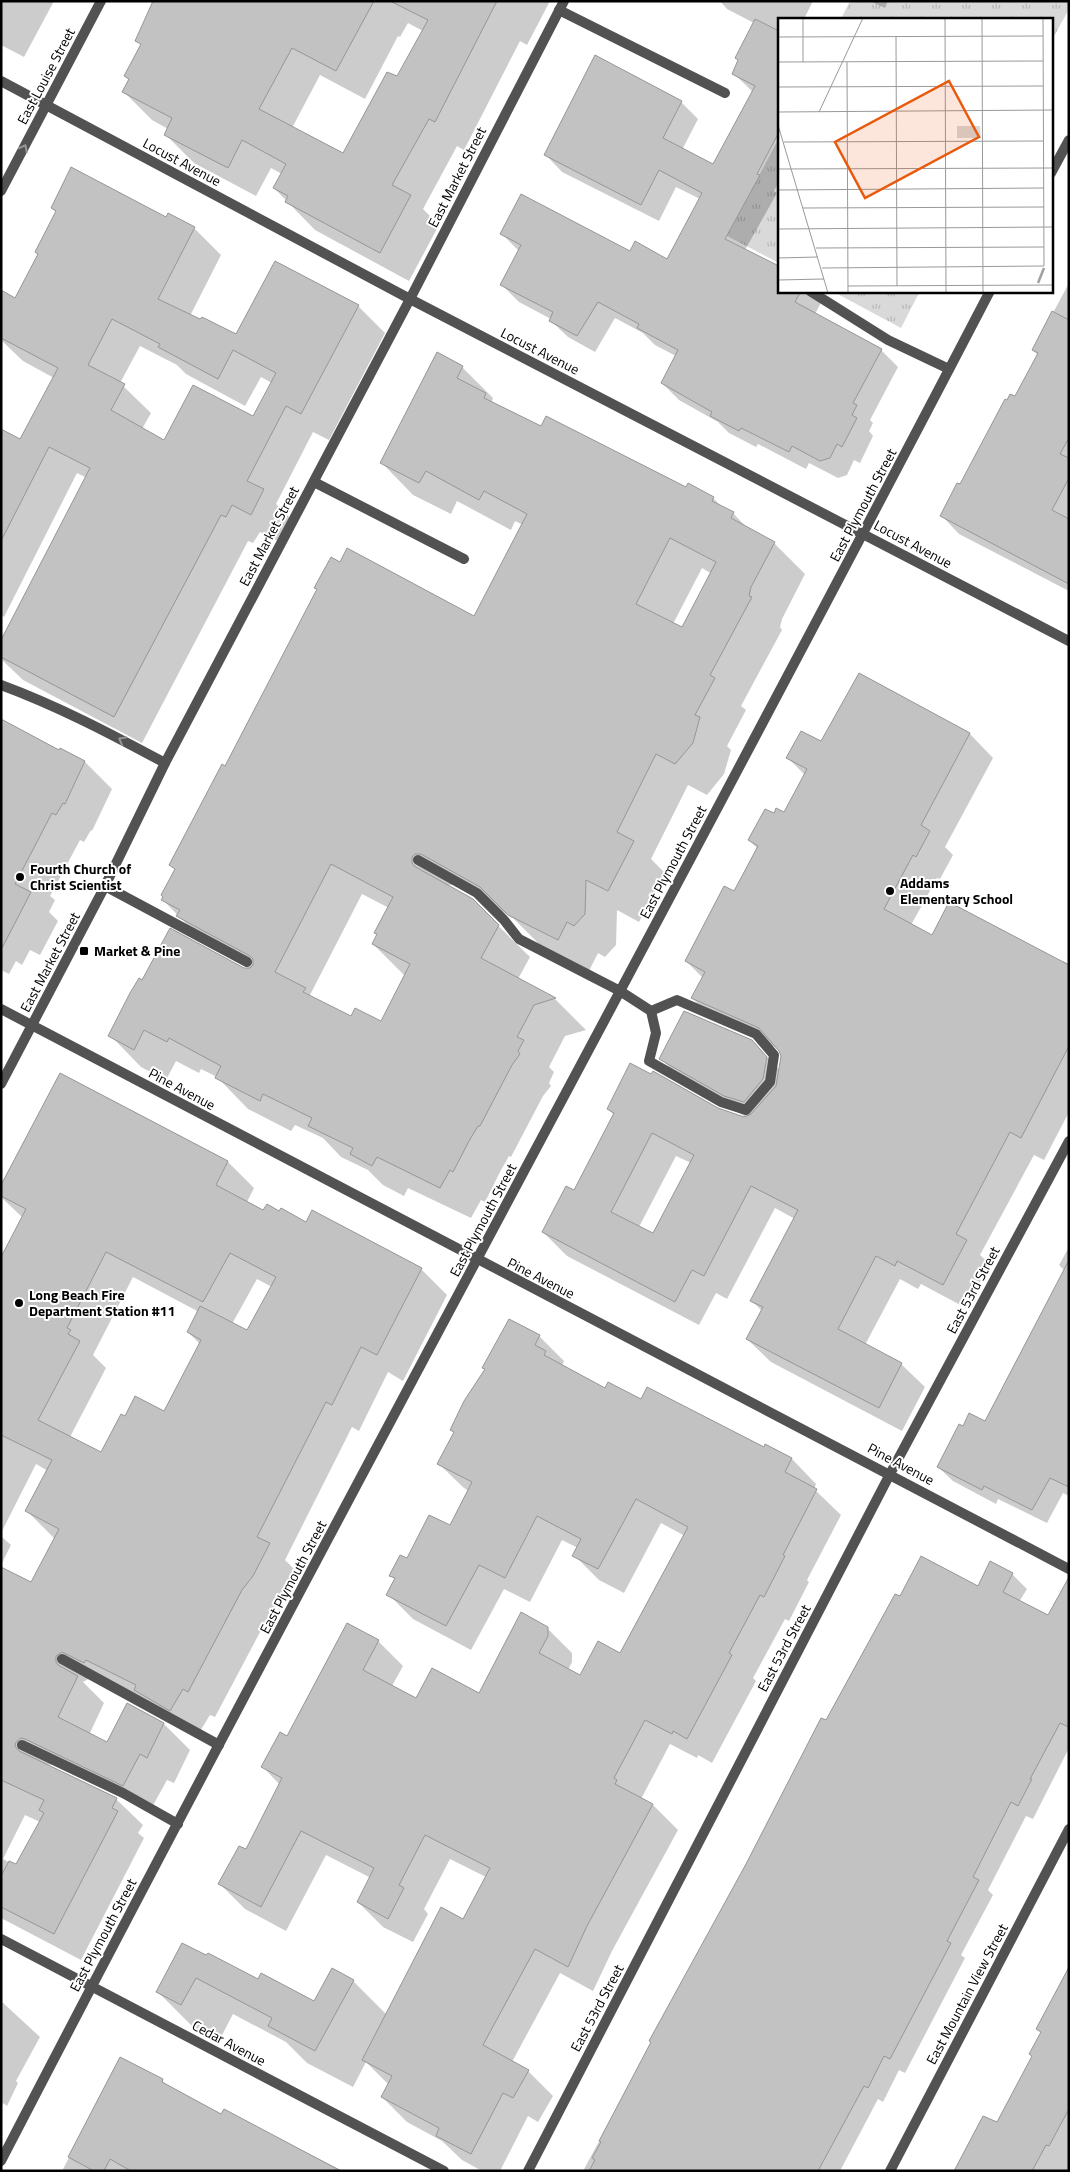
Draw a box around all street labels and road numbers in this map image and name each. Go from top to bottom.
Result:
street label: East Louise Street [11,24,80,128]
street label: East Market Street [422,123,491,231]
street label: Locust Avenue [139,132,225,191]
street label: Locust Avenue [497,322,583,379]
street label: East Plymouth Street [824,444,901,565]
street label: East Market Street [233,482,304,589]
street label: Locust Avenue [870,514,956,573]
street label: East Plymouth Street [634,801,711,922]
street label: East Market Street [14,908,85,1015]
street label: Pine Avenue [145,1062,219,1115]
street label: East Plymouth Street [444,1159,521,1280]
street label: East 53rd Street [941,1242,1004,1337]
street label: Pine Avenue [504,1252,578,1303]
street label: Pine Avenue [864,1437,938,1490]
street label: East Plymouth Street [254,1516,331,1637]
street label: East 53rd Street [752,1600,815,1695]
street label: East Plymouth Street [64,1874,141,1995]
street label: East Mountain View Street [920,1919,1013,2068]
street label: East 53rd Street [565,1960,628,2055]
street label: Cedar Avenue [189,2014,270,2071]

